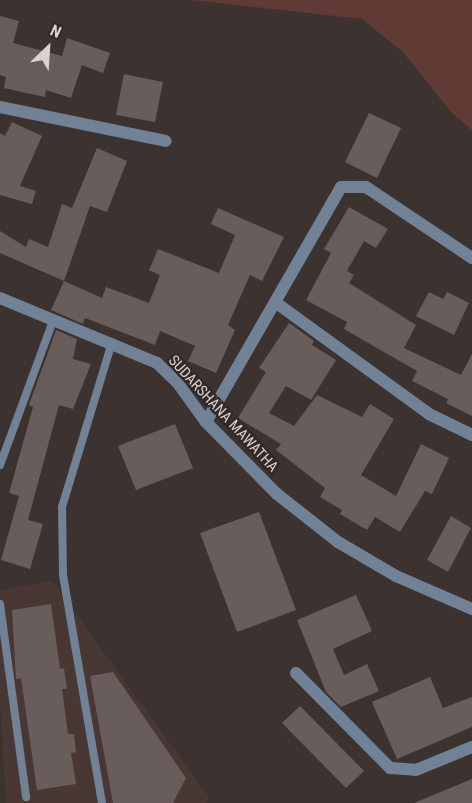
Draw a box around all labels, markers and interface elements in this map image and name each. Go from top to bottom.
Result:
north arrow [18,18,78,78]
text: N [47,21,64,42]
street label: SUDARSHANA MAWATHA [164,352,282,476]

